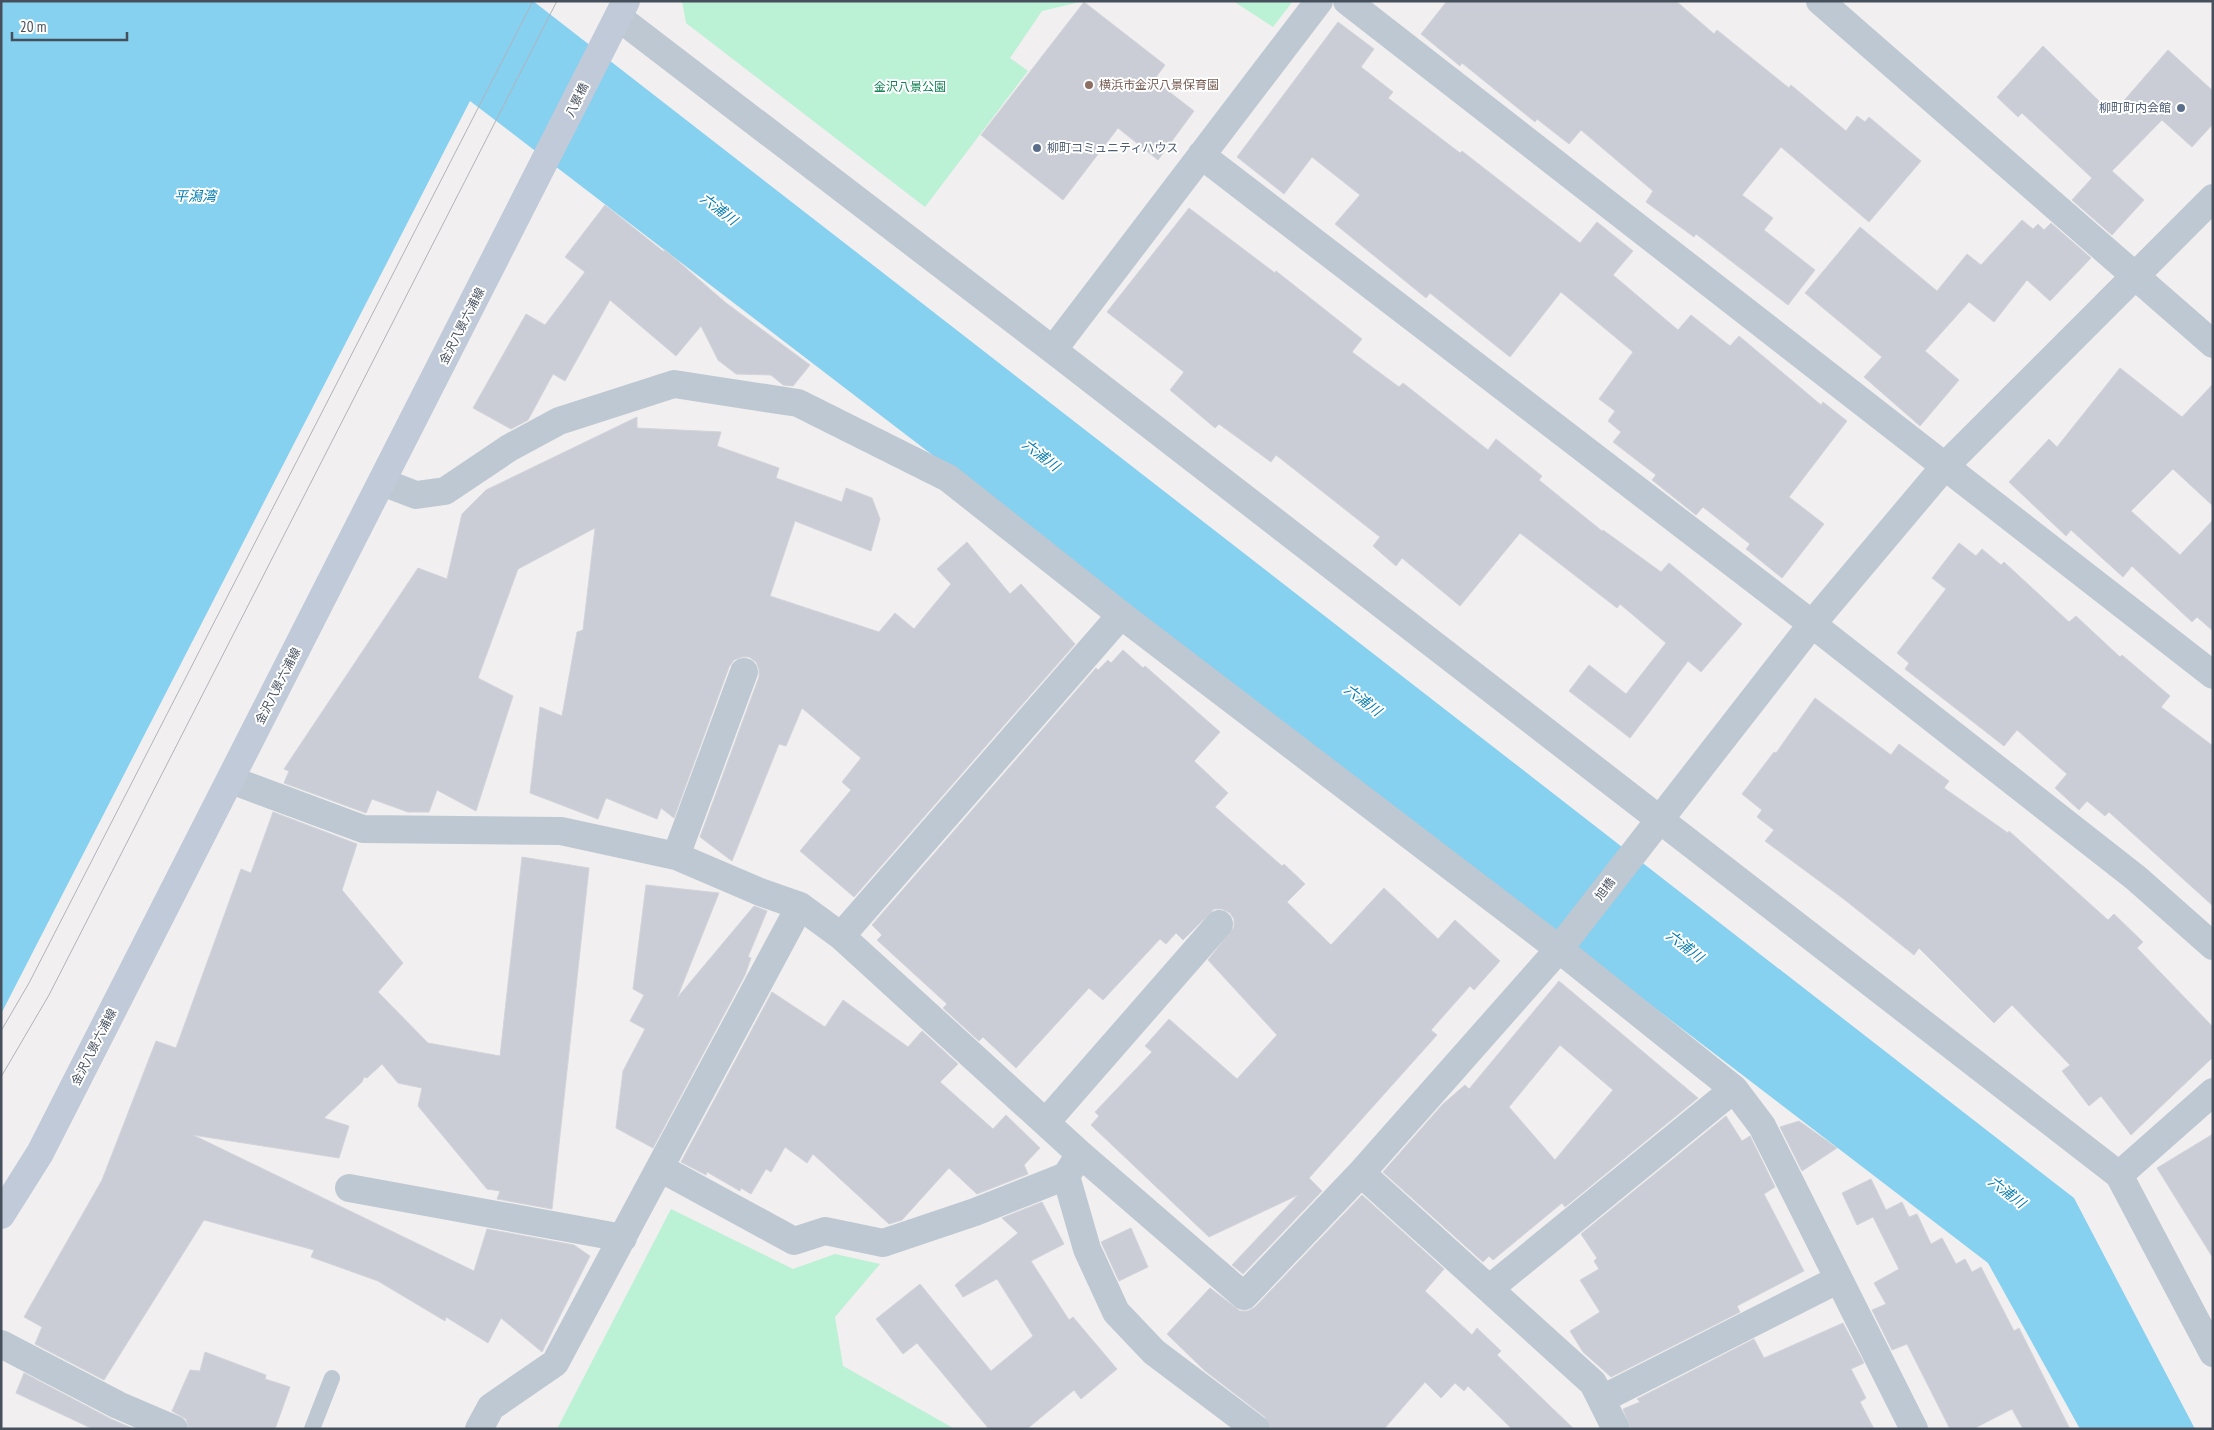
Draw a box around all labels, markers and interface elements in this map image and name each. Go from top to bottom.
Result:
scale bar [12,10,128,42]
text: 20 m [20,17,46,36]
place label: 横浜市金沢八景保育園 [1099,77,1219,92]
park label: 金沢八景公園 [874,79,946,94]
marker: 横浜市金沢八景保育園 [1083,79,1095,91]
street label: 八景橋 [562,80,591,119]
place label: 柳町町内会館 [2099,100,2171,115]
marker: 柳町町内会館 [2175,102,2187,114]
place label: 柳町コミュニティハウス [1047,140,1178,155]
marker: 柳町コミュニティハウス [1031,142,1043,154]
water label: 平潟湾 [174,187,218,205]
water label: 六浦川 [697,189,743,230]
street label: 金沢八景六浦線 [436,285,487,367]
water label: 六浦川 [1019,435,1065,476]
street label: 金沢八景六浦線 [252,645,303,727]
water label: 六浦川 [1341,680,1387,721]
street label: 旭橋 [1591,875,1618,903]
water label: 六浦川 [1663,926,1709,967]
street label: 金沢八景六浦線 [68,1006,119,1088]
water label: 六浦川 [1985,1172,2031,1213]

